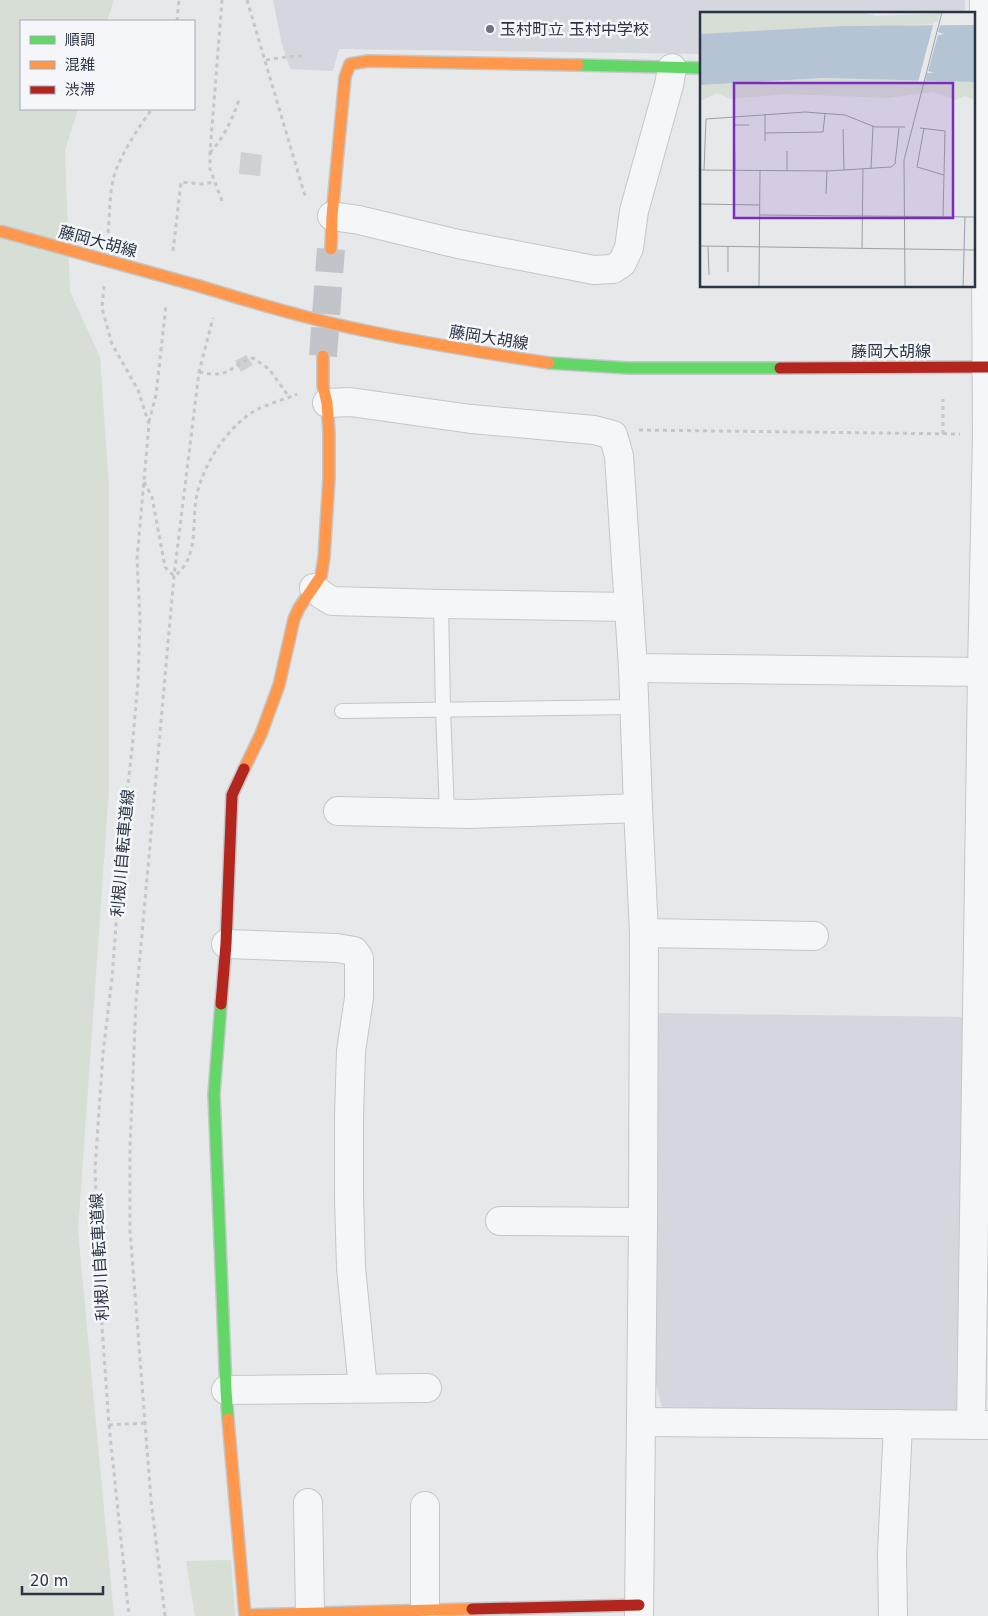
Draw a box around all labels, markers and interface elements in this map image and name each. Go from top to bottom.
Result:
inset map [700,12,976,288]
legend [20,20,195,110]
place label: 玉村町立 玉村中学校 [500,20,649,39]
marker: 玉村町立 玉村中学校 [484,23,496,35]
text: 順調 [65,31,95,49]
text: 混雑 [65,56,95,74]
text: 渋滞 [65,81,95,99]
street label: 藤岡大胡線 [57,222,139,261]
street label: 藤岡大胡線 [448,322,530,353]
street label: 藤岡大胡線 [851,342,931,361]
street label: 利根川自転車道線 [107,788,138,918]
street label: 利根川自転車道線 [87,1193,112,1321]
scale bar [22,1564,104,1596]
text: 20 m [30,1572,68,1590]

